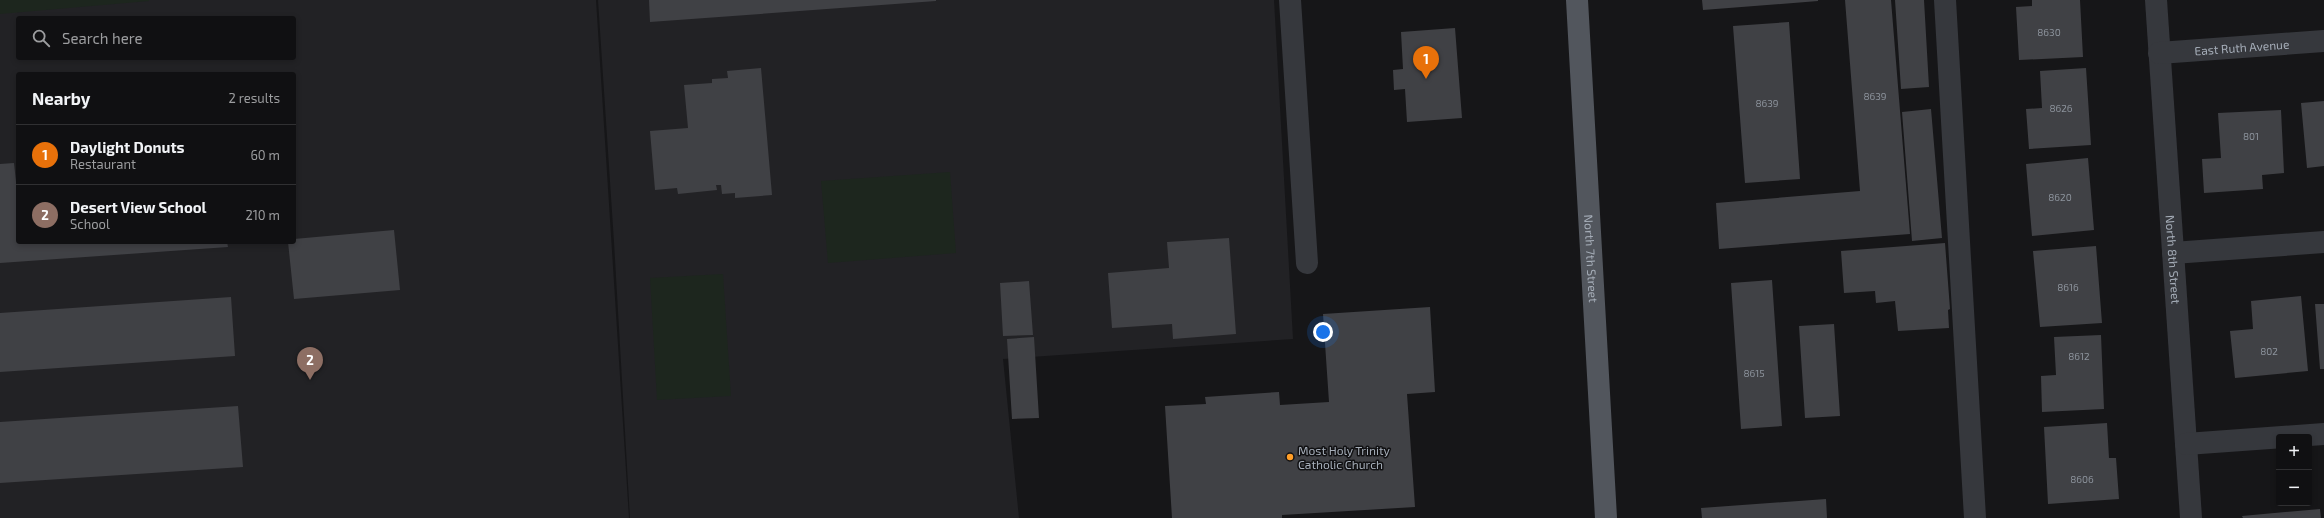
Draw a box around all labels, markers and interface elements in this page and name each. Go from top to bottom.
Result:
search box [16,16,296,60]
house number: 8630 [2037,26,2061,38]
icon: search [30,27,52,49]
text: Search here [62,29,143,47]
street label: East Ruth Avenue [2194,37,2290,57]
pin: 1 [1413,46,1439,79]
text: Nearby [32,88,90,108]
text: 2 results [228,90,280,106]
house number: 8639 [1863,90,1887,102]
house number: 8639 [1755,97,1779,109]
house number: 8626 [2049,102,2073,114]
house number: 801 [2243,130,2259,142]
text: Daylight Donuts [70,138,185,156]
text: 1 [42,147,48,163]
text: 60 m [250,147,280,163]
text: Restaurant [70,156,136,172]
house number: 8620 [2048,191,2072,203]
text: Desert View School [70,198,207,216]
text: 2 [41,207,49,223]
text: 210 m [245,207,280,223]
street label: North 7th Street [1582,214,1601,303]
street label: North 8th Street [2164,214,2184,305]
text: School [70,216,110,232]
house number: 8616 [2057,281,2079,293]
your location [1313,322,1333,342]
house number: 802 [2260,345,2278,357]
pin: 2 [297,347,323,380]
house number: 8612 [2068,350,2090,362]
house number: 8615 [1743,367,1765,379]
map controls [2276,434,2312,506]
button: + [2276,434,2312,470]
place label: Most Holy Trinity Catholic Church [1298,443,1390,471]
marker: Most Holy Trinity Catholic Church [1285,452,1295,462]
button: − [2276,470,2312,506]
house number: 8606 [2070,473,2094,485]

